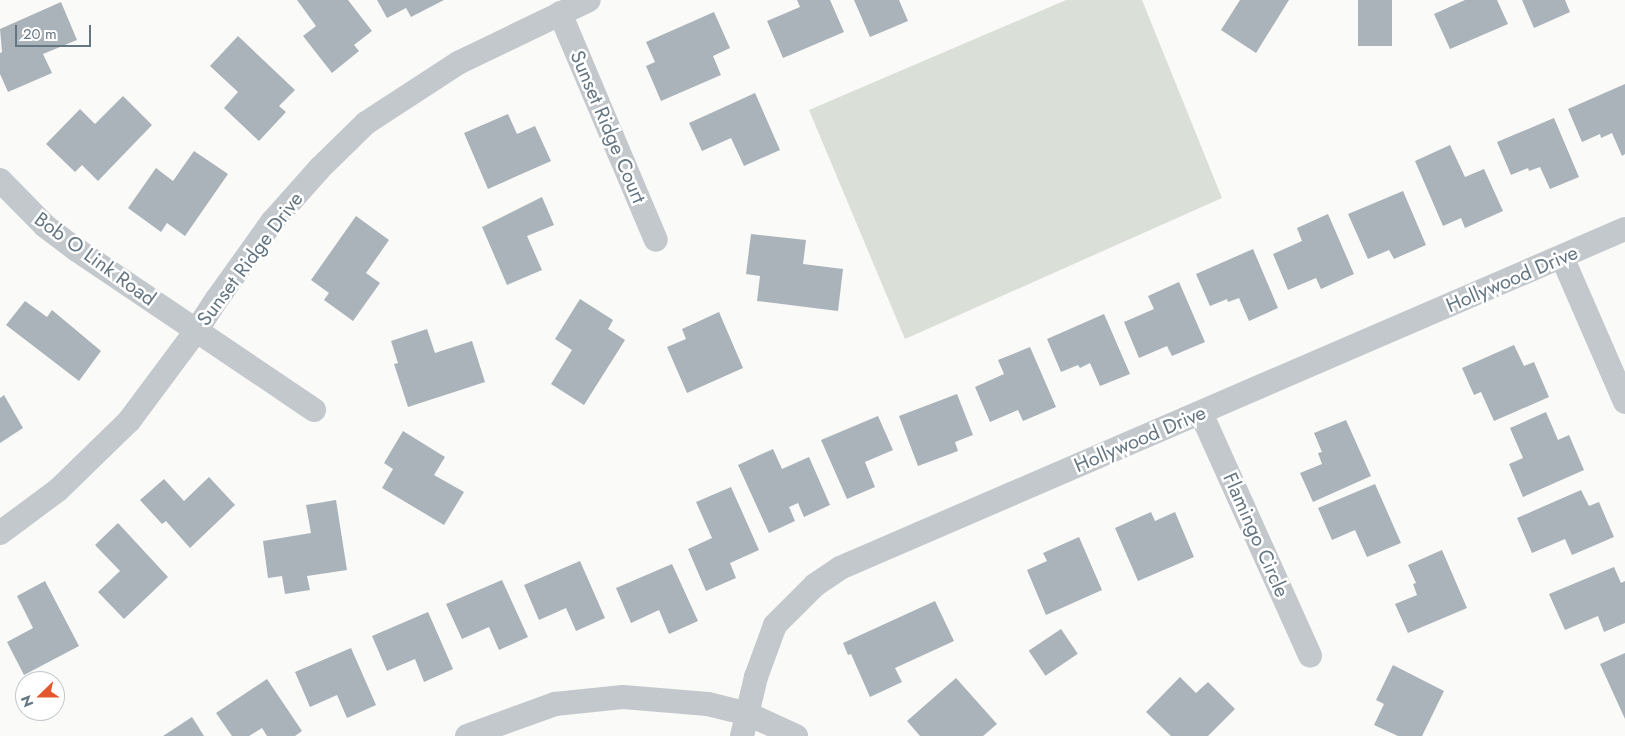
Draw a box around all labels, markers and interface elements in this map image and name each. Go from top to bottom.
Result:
scale bar [18,15,94,47]
text: 20 m [23,23,57,45]
street label: Sunset Ridge Court [565,47,651,207]
street label: Sunset Ridge Drive [192,187,308,331]
street label: Bob O Link Road [30,207,160,311]
street label: Hollywood Drive [1442,240,1582,318]
street label: Hollywood Drive [1070,400,1210,478]
street label: Flamingo Circle [1218,469,1294,601]
north arrow [15,671,65,721]
text: N [16,692,38,710]

